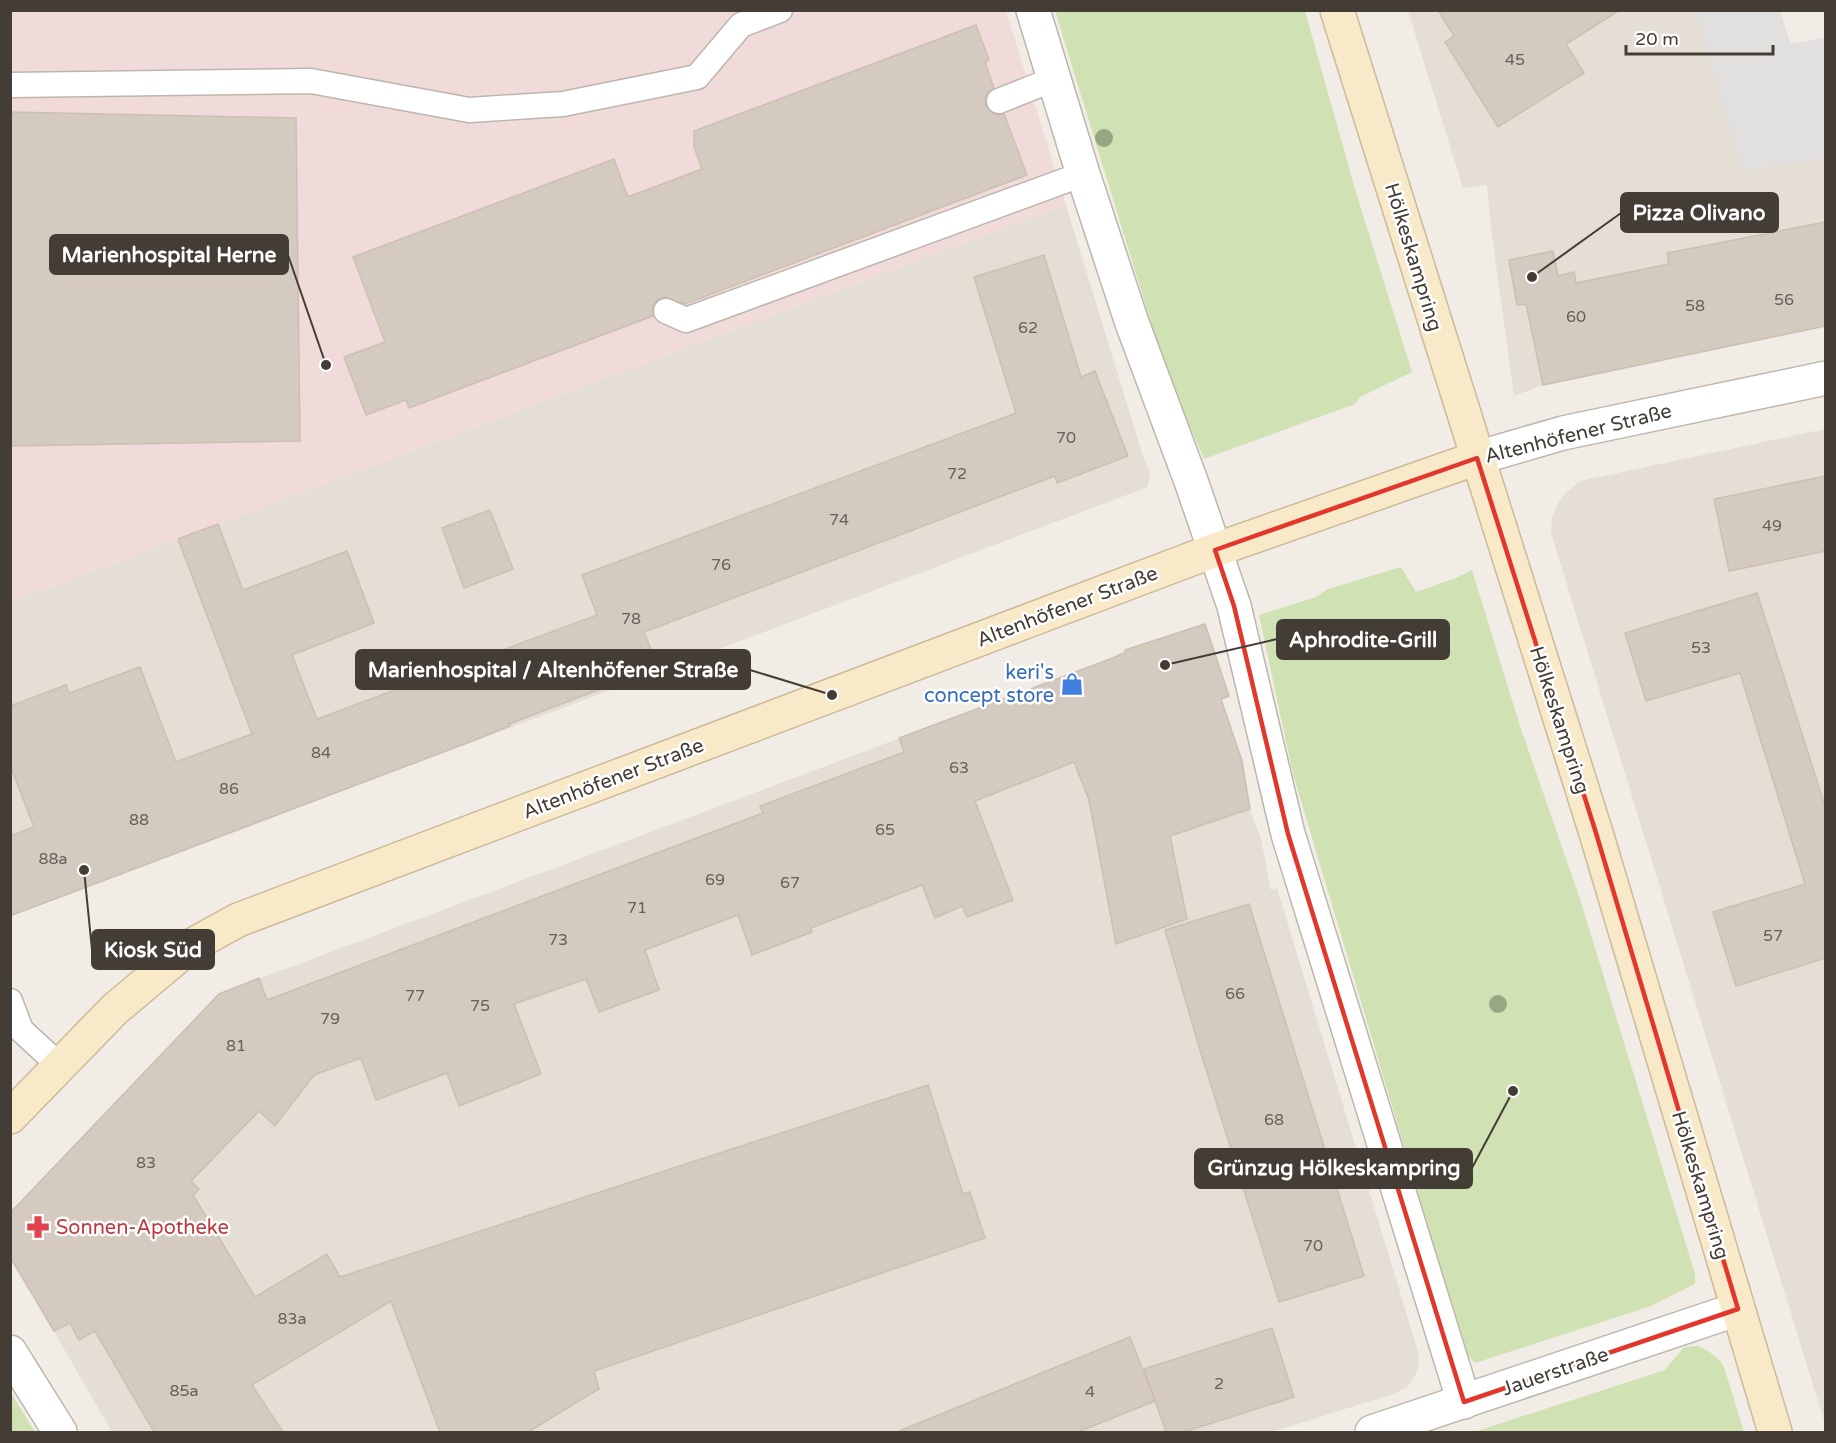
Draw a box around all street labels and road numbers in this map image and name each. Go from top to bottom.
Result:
street label: Hölkeskampring [1379,180,1447,334]
street label: Altenhöfener Straße [1482,399,1674,469]
street label: Altenhöfener Straße [974,561,1161,652]
street label: Hölkeskampring [1524,643,1594,797]
street label: Altenhöfener Straße [520,733,707,824]
street label: Hölkeskampring [1666,1108,1734,1262]
street label: Jauerstraße [1499,1342,1612,1401]

